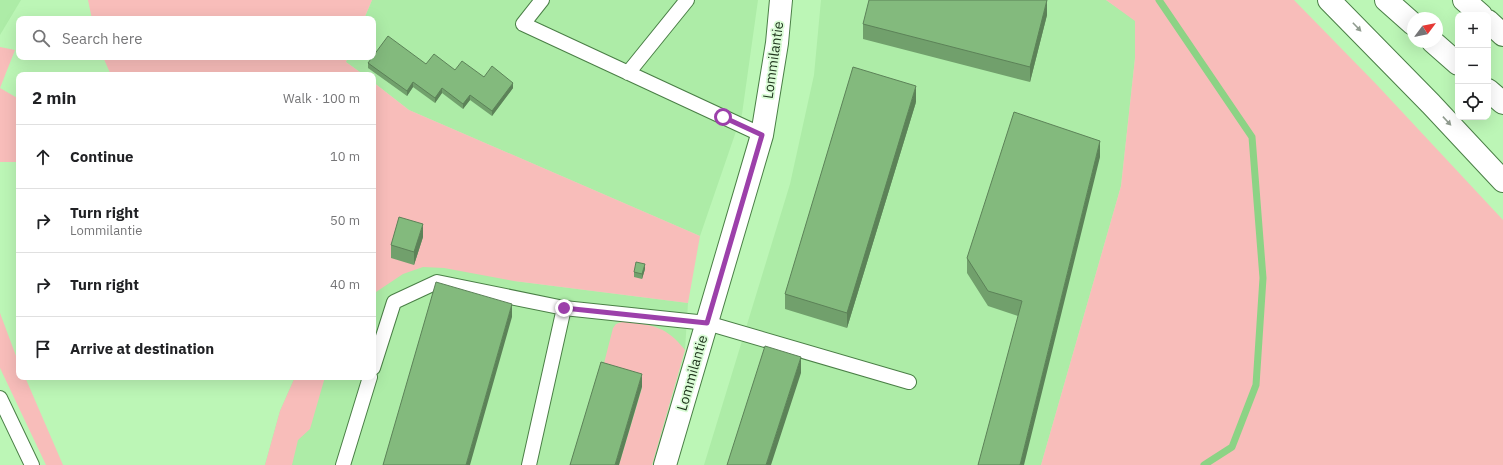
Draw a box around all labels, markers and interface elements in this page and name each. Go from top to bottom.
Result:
north arrow [1407,12,1443,48]
map controls [1455,12,1491,120]
button: + [1455,12,1491,48]
search box [16,16,376,60]
street label: Lommilantie [759,20,787,100]
one-way arrow [1352,22,1362,32]
icon: search [30,27,52,49]
text: Search here [62,29,142,48]
button: − [1455,48,1491,84]
button: locate [1455,84,1491,120]
text: 2 min [32,87,76,109]
text: Walk · 100 m [283,90,360,107]
route start [714,108,732,126]
one-way arrow [1442,116,1452,126]
icon: ahead [32,146,54,168]
text: Continue [70,147,134,166]
text: 10 m [330,148,360,165]
text: Turn right [70,203,139,222]
icon: right [32,210,54,232]
text: 50 m [330,212,360,229]
text: Lommilantie [70,222,142,239]
icon: right [32,274,54,296]
text: Turn right [70,275,139,294]
text: 40 m [330,276,360,293]
route end [555,299,573,317]
street label: Lommilantie [673,333,711,413]
icon: arrive [32,338,54,360]
text: Arrive at destination [70,339,214,358]

